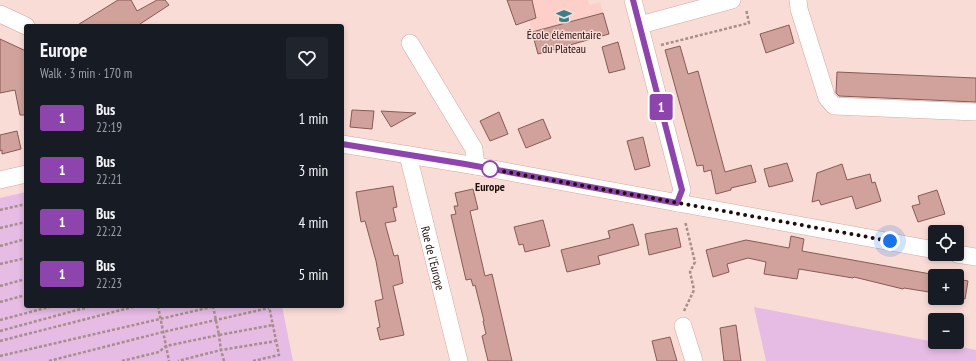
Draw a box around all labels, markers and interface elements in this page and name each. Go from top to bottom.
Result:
school or university icon: École élémentaire du Plateau [555,7,573,25]
place label: École élémentaire du Plateau [527,27,601,56]
button: heart [286,37,328,79]
text: Europe [40,38,87,62]
text: Walk · 3 min · 170 m [40,65,132,82]
line badge: 1 [648,94,674,120]
text: 1 [658,98,664,116]
text: Bus [96,100,115,119]
text: 1 [59,109,65,127]
text: 1 min [298,109,328,128]
text: 22:19 [96,119,122,136]
text: Bus [96,152,115,171]
marker: Europe [481,160,499,178]
text: 1 [59,161,65,179]
text: 3 min [298,161,328,180]
text: 22:21 [96,171,122,188]
place label: Europe [475,179,505,194]
text: Bus [96,204,115,223]
text: 1 [59,213,65,231]
text: 4 min [298,213,328,232]
text: 22:22 [96,223,122,240]
street label: Rue de l'Europe [418,224,449,291]
map controls [928,225,964,349]
button: locate [928,225,964,261]
your location [880,231,900,251]
text: Bus [96,256,115,275]
text: 1 [59,265,65,283]
text: 5 min [298,265,328,284]
button: + [928,269,964,305]
text: 22:23 [96,275,122,292]
button: − [928,313,964,349]

